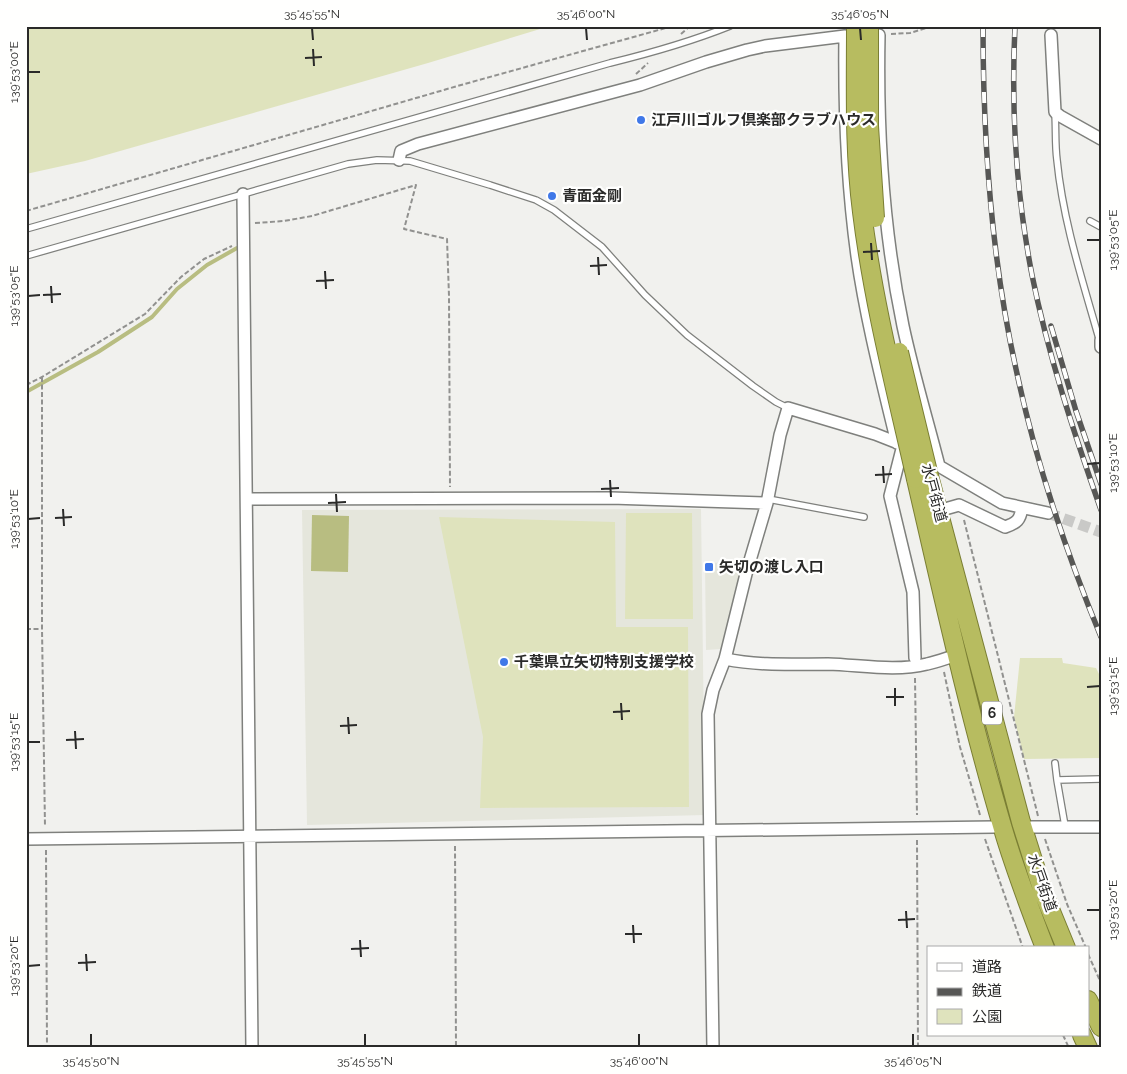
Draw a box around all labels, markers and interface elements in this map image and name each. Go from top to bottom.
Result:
text: 35°45'55"N [284,7,340,21]
text: 35°46'00"N [557,7,615,21]
text: 35°46'05"N [831,7,889,21]
text: 139°53'00"E [7,41,21,103]
place label: 江戸川ゴルフ倶楽部クラブハウス [651,111,876,129]
marker: 江戸川ゴルフ倶楽部クラブハウス [635,114,647,126]
place label: 青面金剛 [562,187,622,205]
marker: 青面金剛 [546,190,558,202]
text: 139°53'05"E [1106,209,1120,271]
text: 139°53'05"E [7,265,21,327]
text: 139°53'10"E [1106,433,1120,493]
street label: 水戸街道 [918,462,950,524]
text: 139°53'10"E [7,489,21,549]
place label: 矢切の渡し入口 [719,558,824,576]
marker: 矢切の渡し入口 [703,561,715,573]
place label: 千葉県立矢切特別支援学校 [514,653,694,671]
marker: 千葉県立矢切特別支援学校 [498,656,510,668]
text: 139°53'15"E [1106,657,1120,715]
road number: 6 [982,701,1002,724]
text: 139°53'15"E [7,713,21,771]
street label: 水戸街道 [1024,852,1060,914]
text: 139°53'20"E [1106,880,1120,940]
text: 139°53'20"E [7,936,21,996]
legend [927,946,1090,1036]
text: 道路 [972,958,1002,976]
text: 鉄道 [972,982,1002,1000]
text: 公園 [972,1008,1002,1026]
text: 35°45'50"N [63,1054,119,1068]
text: 35°45'55"N [337,1054,393,1068]
text: 35°46'00"N [610,1054,668,1068]
text: 35°46'05"N [884,1054,942,1068]

